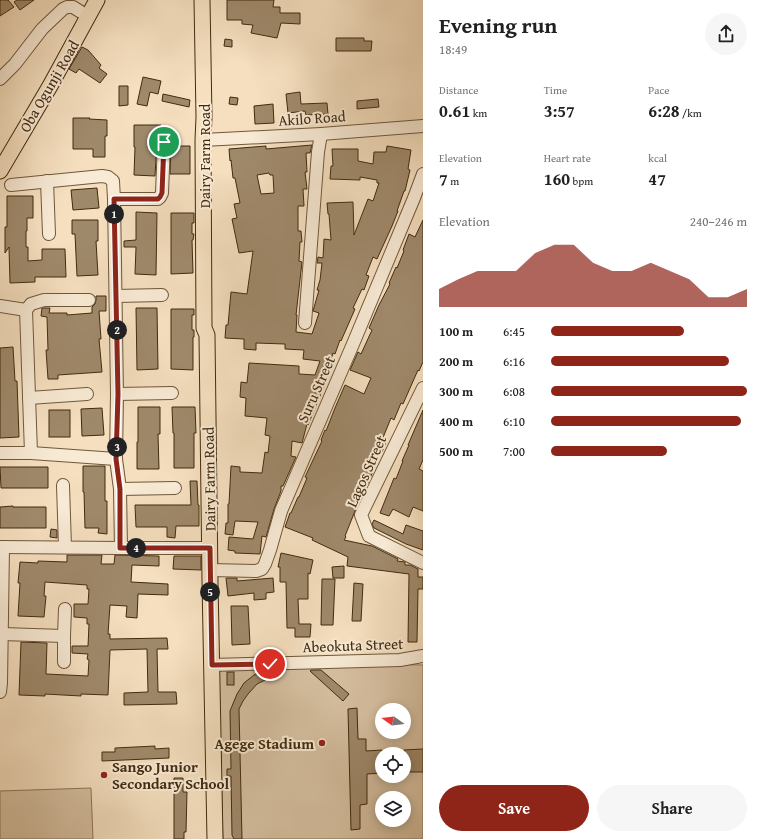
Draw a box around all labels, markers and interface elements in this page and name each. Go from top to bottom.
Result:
text: Evening run [439,9,557,41]
button: share [705,13,747,55]
street label: Oba Ogunji Road [14,36,84,136]
text: 18:49 [439,40,467,59]
text: Distance [439,82,478,98]
text: Time [544,82,567,98]
text: Pace [648,82,669,98]
text: 0.61 [439,98,470,123]
text: 3:57 [544,98,575,123]
text: 6:28 [648,98,680,123]
street label: Dairy Farm Road [194,104,215,208]
street label: Akilo Road [278,105,346,131]
text: km [470,105,487,121]
text: /km [680,105,702,121]
pin [147,125,181,159]
icon: arrive [153,131,175,153]
text: Elevation [439,150,482,166]
text: Heart rate [544,150,591,166]
text: kcal [648,150,667,166]
text: 7 [439,166,448,191]
text: 160 [544,166,570,191]
text: 47 [648,166,666,191]
text: m [448,173,459,189]
text: bpm [570,173,593,189]
pin: 1 [104,204,124,224]
text: 1 [111,206,117,222]
text: Elevation [439,212,490,231]
text: 240–246 m [690,212,747,231]
pin: 2 [107,320,127,340]
text: 2 [114,322,120,338]
text: 100 m [439,322,473,341]
text: 6:45 [503,322,525,341]
street label: Suru Street [292,352,340,426]
text: 200 m [439,352,473,371]
text: 6:16 [503,352,525,371]
text: 300 m [439,382,473,401]
text: 6:08 [503,382,525,401]
text: 400 m [439,412,473,431]
text: 6:10 [503,412,525,431]
street label: Dairy Farm Road [198,427,220,531]
street label: Lagos Street [341,431,391,510]
pin: 3 [107,437,127,457]
text: 3 [114,439,120,455]
text: 500 m [439,442,473,461]
text: 7:00 [503,442,525,461]
pin: 4 [126,538,146,558]
text: 4 [133,540,139,556]
pin: 5 [200,582,220,602]
text: 5 [207,584,213,600]
street label: Abeokuta Street [302,633,404,657]
pin [253,647,287,681]
icon: check [259,653,281,675]
north arrow [375,703,411,739]
map controls [375,703,411,827]
place label: Agege Stadium [215,733,314,754]
marker: Agege Stadium [317,738,327,748]
button: locate [375,747,411,783]
place label: Sango Junior Secondary School [112,756,230,794]
marker: Sango Junior Secondary School [99,770,109,780]
button: Save [439,785,589,831]
button: Share [597,785,747,831]
button: layers [375,791,411,827]

